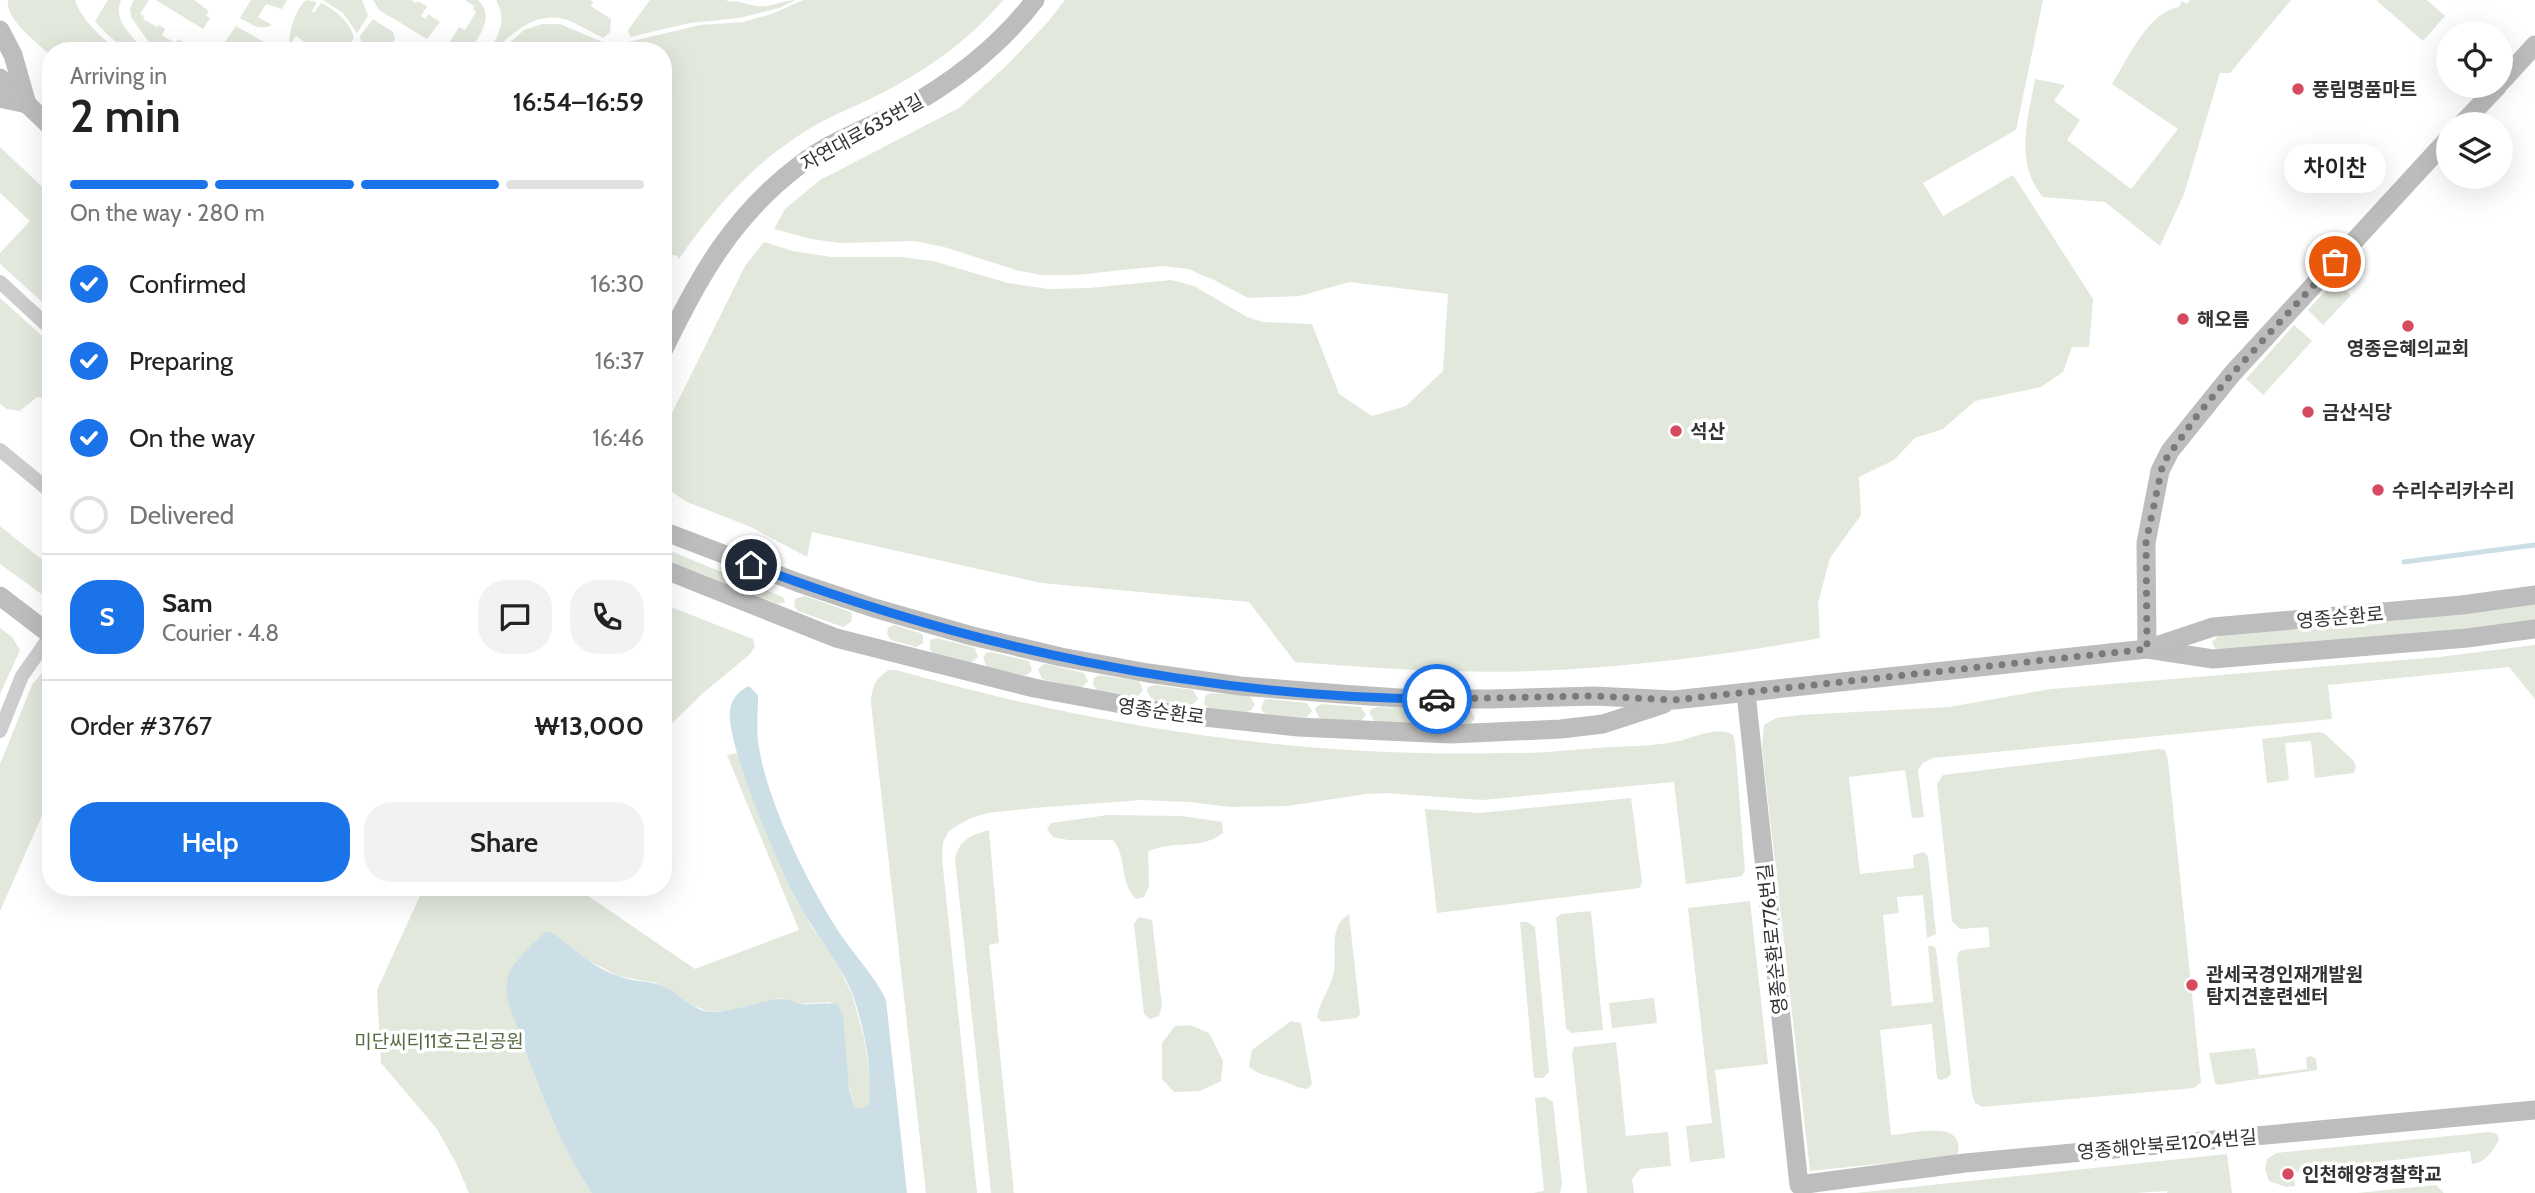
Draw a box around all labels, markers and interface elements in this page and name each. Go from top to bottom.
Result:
map controls [2436,21,2513,189]
button: locate [2436,21,2513,98]
text: Arriving in [70,62,167,90]
place label: 풍림명품마트 [2312,78,2417,101]
marker: 풍림명품마트 [2290,81,2306,97]
text: 16:54–16:59 [513,86,644,118]
text: 2 min [70,88,181,144]
street label: 자연대로635번길 [797,89,927,176]
button: layers [2436,112,2513,189]
callout: 차이찬 [2284,143,2386,192]
text: 차이찬 [2303,154,2367,182]
text: On the way · 280 m [70,199,265,227]
pin [2305,232,2365,292]
icon: bag [2316,243,2354,281]
icon: check [70,265,108,303]
text: Confirmed [129,268,246,300]
text: 16:30 [590,270,644,298]
place label: 해오름 [2197,308,2249,331]
marker: 해오름 [2175,311,2191,327]
marker: 영종은혜의교회 [2400,318,2416,334]
place label: 영종은혜의교회 [2347,337,2469,360]
icon: check [70,342,108,380]
text: Preparing [129,345,233,377]
text: 16:37 [595,347,644,375]
place label: 금산식당 [2322,401,2392,424]
marker: 금산식당 [2300,404,2316,420]
icon: check [70,419,108,457]
place label: 석산 [1690,420,1725,443]
text: On the way [129,422,255,454]
marker: 석산 [1668,423,1684,439]
text: 16:46 [592,424,644,452]
place label: 수리수리카수리 [2392,479,2514,502]
marker: 수리수리카수리 [2370,482,2386,498]
text: Delivered [129,499,234,531]
pin [721,535,781,595]
icon: home [732,546,770,584]
button: chat [478,580,552,654]
button: phone [570,580,644,654]
text: Sam [162,587,213,619]
text: S [99,601,115,633]
street label: 영종순환로 [2296,602,2385,633]
text: Courier · 4.8 [162,619,279,647]
courier [1402,664,1472,734]
icon: car [1418,680,1456,718]
street label: 영종순환로 [1116,694,1206,729]
text: Order #3767 [70,710,212,742]
text: ₩13,000 [534,710,644,742]
button: Help [70,802,350,882]
button: Share [364,802,644,882]
street label: 영종순환로776번길 [1753,862,1792,1016]
place label: 관세국경인재개발원 탐지견훈련센터 [2206,963,2363,1008]
marker: 관세국경인재개발원 탐지견훈련센터 [2184,977,2200,993]
park label: 미단씨티11호근린공원 [354,1030,524,1053]
street label: 영종해안북로1204번길 [2076,1125,2258,1164]
place label: 인천해양경찰학교 [2302,1163,2442,1186]
marker: 인천해양경찰학교 [2280,1166,2296,1182]

